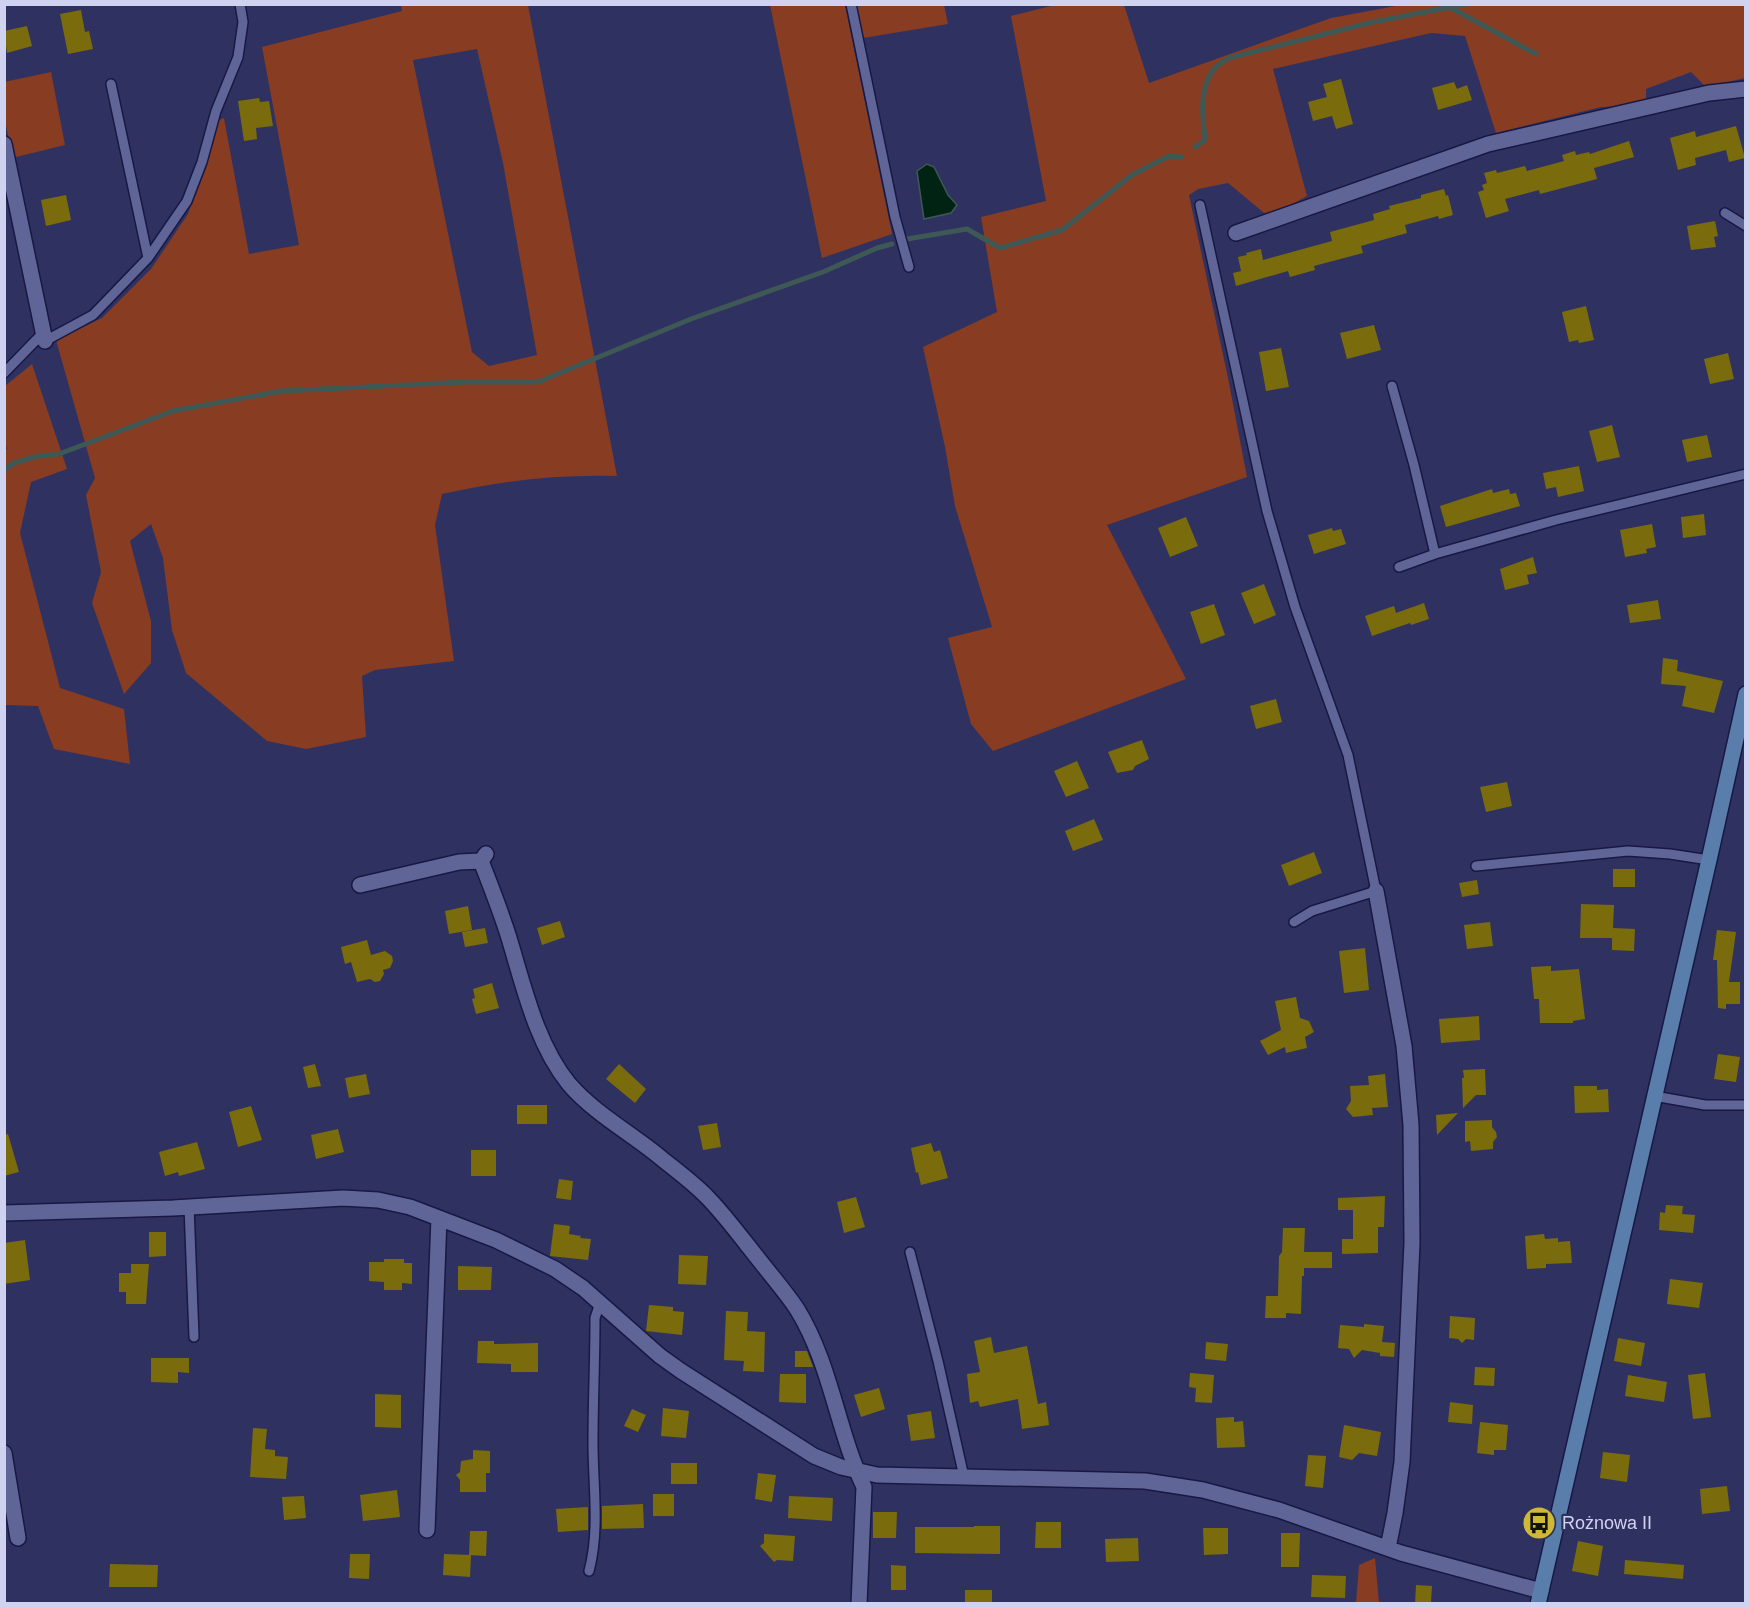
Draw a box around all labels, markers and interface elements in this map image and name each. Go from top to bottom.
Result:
bus stop icon: Rożnowa II [1521,1505,1557,1541]
place label: Rożnowa II [1562,1513,1652,1533]

